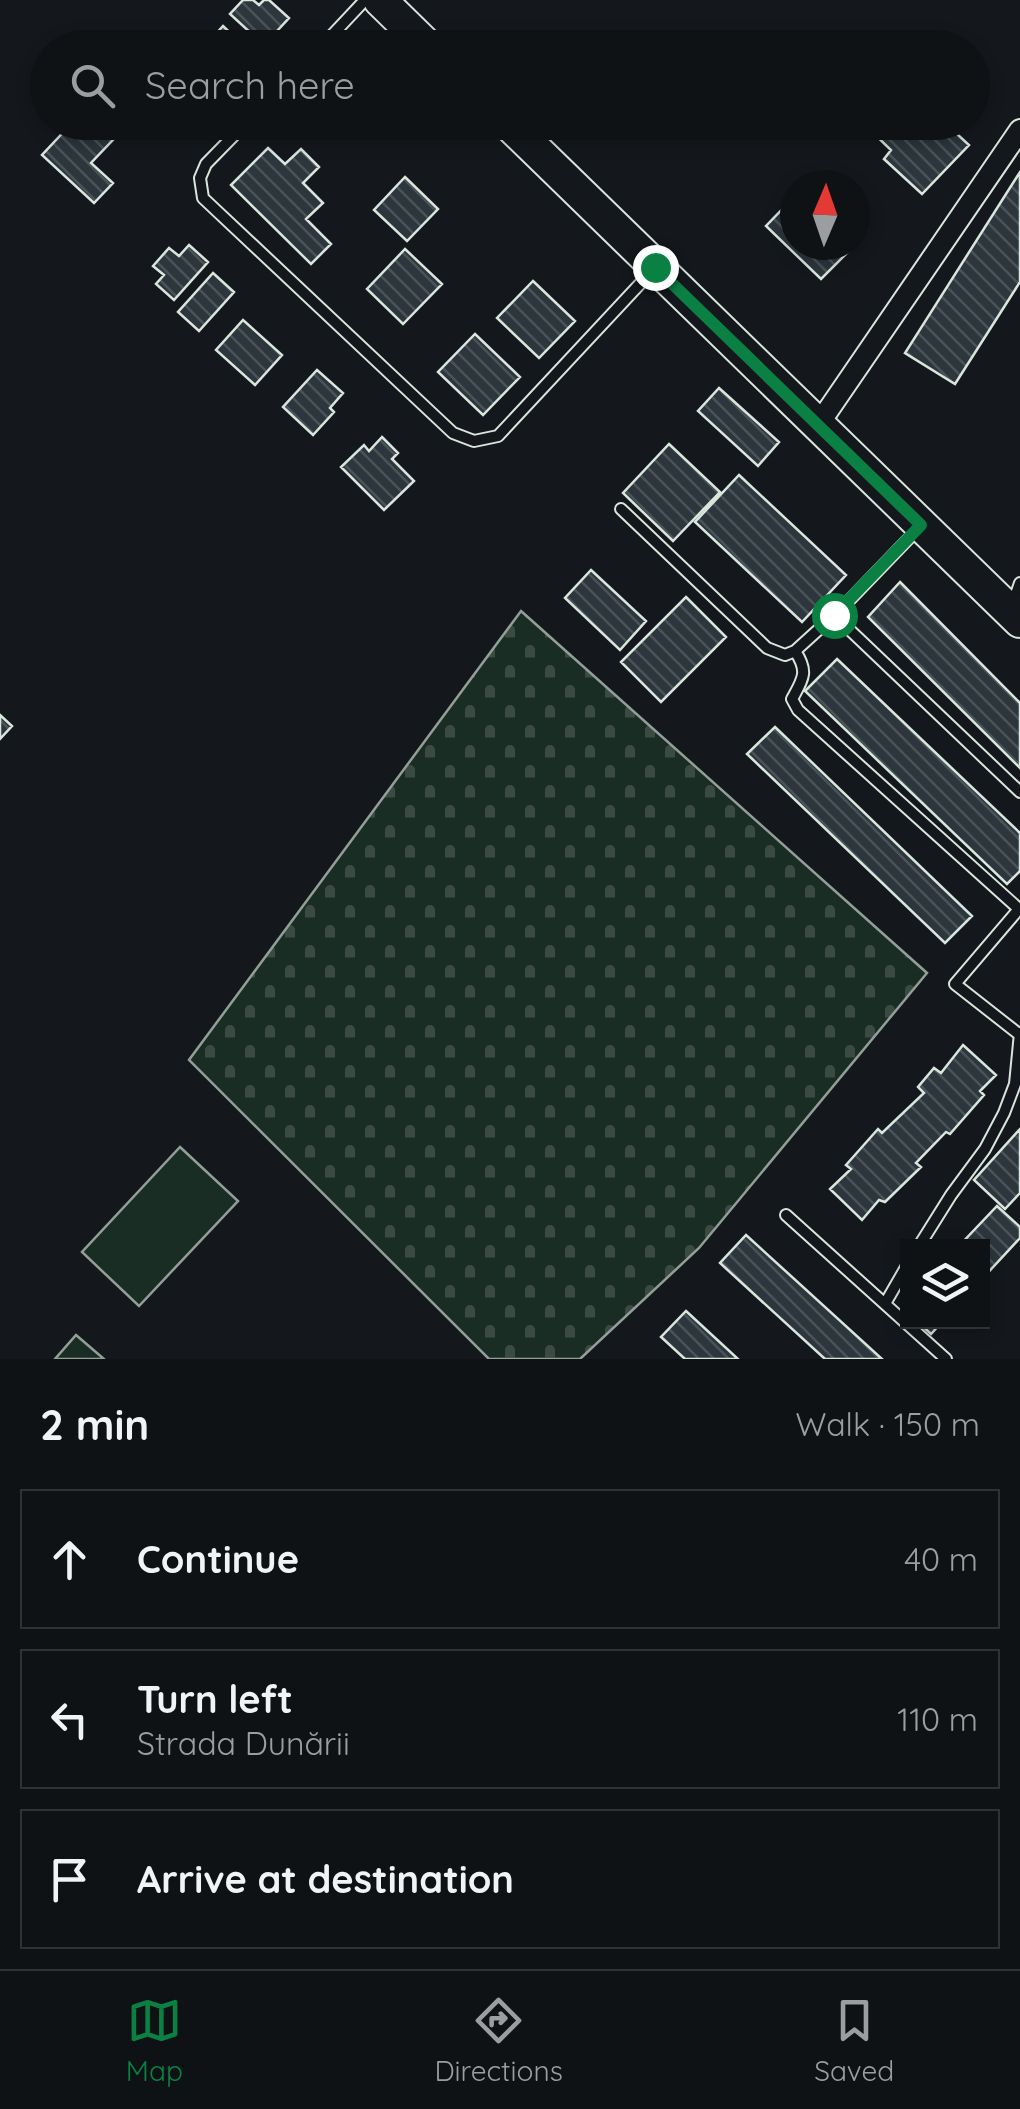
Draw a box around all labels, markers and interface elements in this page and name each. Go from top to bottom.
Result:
search box [30,30,990,140]
icon: search [65,58,120,113]
text: Search here [145,61,355,109]
north arrow [780,170,870,260]
route end [633,245,679,291]
route start [812,593,858,639]
map controls [900,1239,990,1329]
button: layers [900,1239,990,1329]
text: 2 min [40,1398,149,1451]
text: Walk · 150 m [796,1404,980,1444]
icon: ahead [42,1532,97,1587]
text: Continue [137,1535,299,1583]
text: 40 m [904,1539,978,1579]
text: Turn left [137,1675,293,1723]
icon: left [42,1692,97,1747]
text: 110 m [897,1699,978,1739]
text: Strada Dunării [137,1723,350,1763]
icon: arrive [42,1852,97,1907]
text: Arrive at destination [137,1855,514,1903]
tab: Map [126,1993,183,2088]
tab: Directions [434,1993,563,2088]
tab: Saved [814,1993,894,2088]

